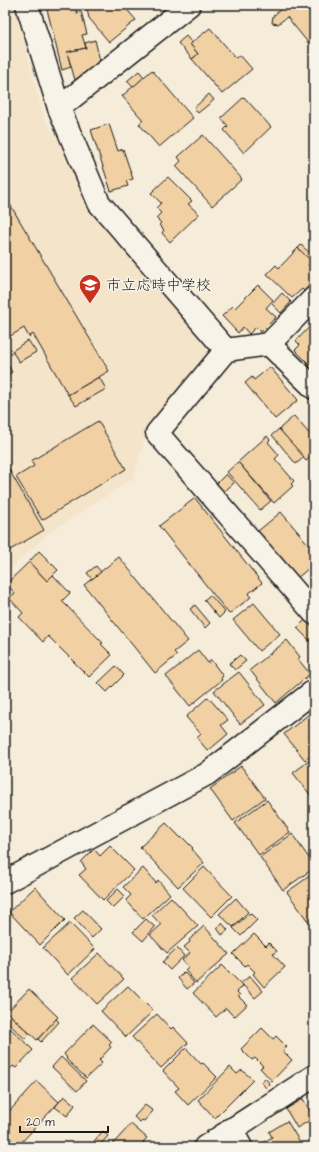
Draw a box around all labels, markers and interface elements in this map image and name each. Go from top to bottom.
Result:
school or university icon: 市立応時中学校 [77,272,103,305]
place label: 市立応時中学校 [106,275,211,296]
scale bar [20,1108,108,1134]
text: 20 m [26,1114,55,1131]

